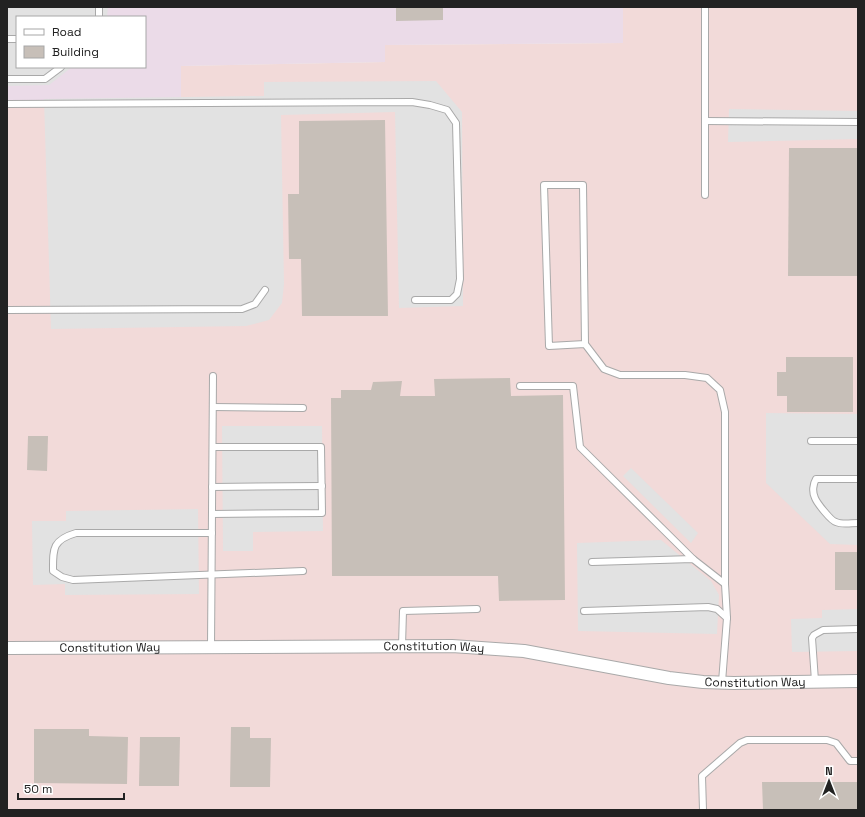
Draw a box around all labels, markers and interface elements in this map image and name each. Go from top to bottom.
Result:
legend [16,16,146,68]
text: Road [52,24,81,40]
text: Building [52,44,99,60]
street label: Constitution Way [384,638,485,656]
street label: Constitution Way [60,639,160,656]
street label: Constitution Way [704,674,806,691]
north arrow [809,761,849,801]
text: N [825,764,833,778]
scale bar [18,775,124,801]
text: 50 m [24,781,52,797]

